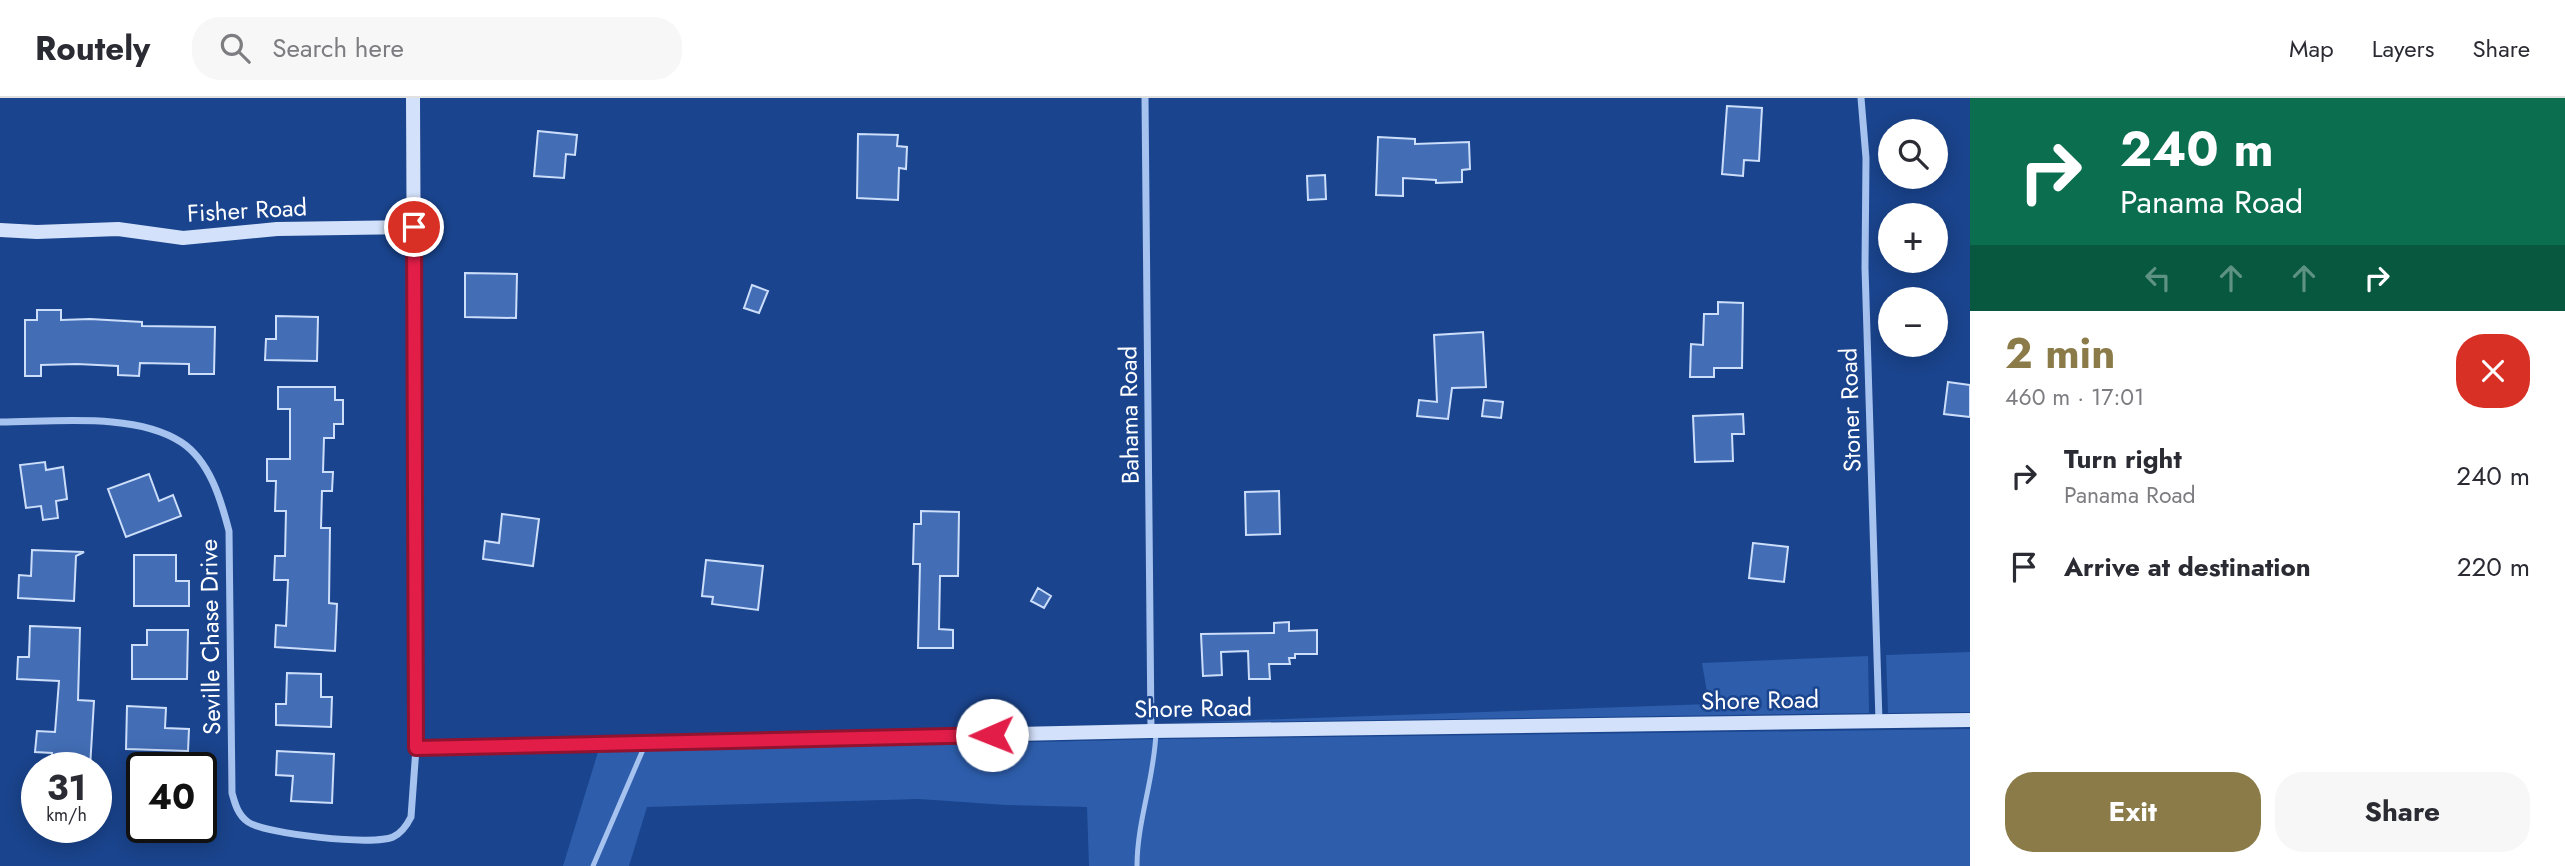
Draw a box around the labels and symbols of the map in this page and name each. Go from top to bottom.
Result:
street label: Fisher Road [186,189,308,231]
pin [384,197,444,257]
street label: Bahama Road [1110,346,1148,484]
street label: Stoner Road [1830,347,1870,473]
street label: Seville Chase Drive [191,539,229,735]
street label: Shore Road [1701,681,1819,719]
street label: Shore Road [1134,689,1252,727]
position arrow [955,698,1029,772]
speed limit sign: 40 [126,752,217,843]

